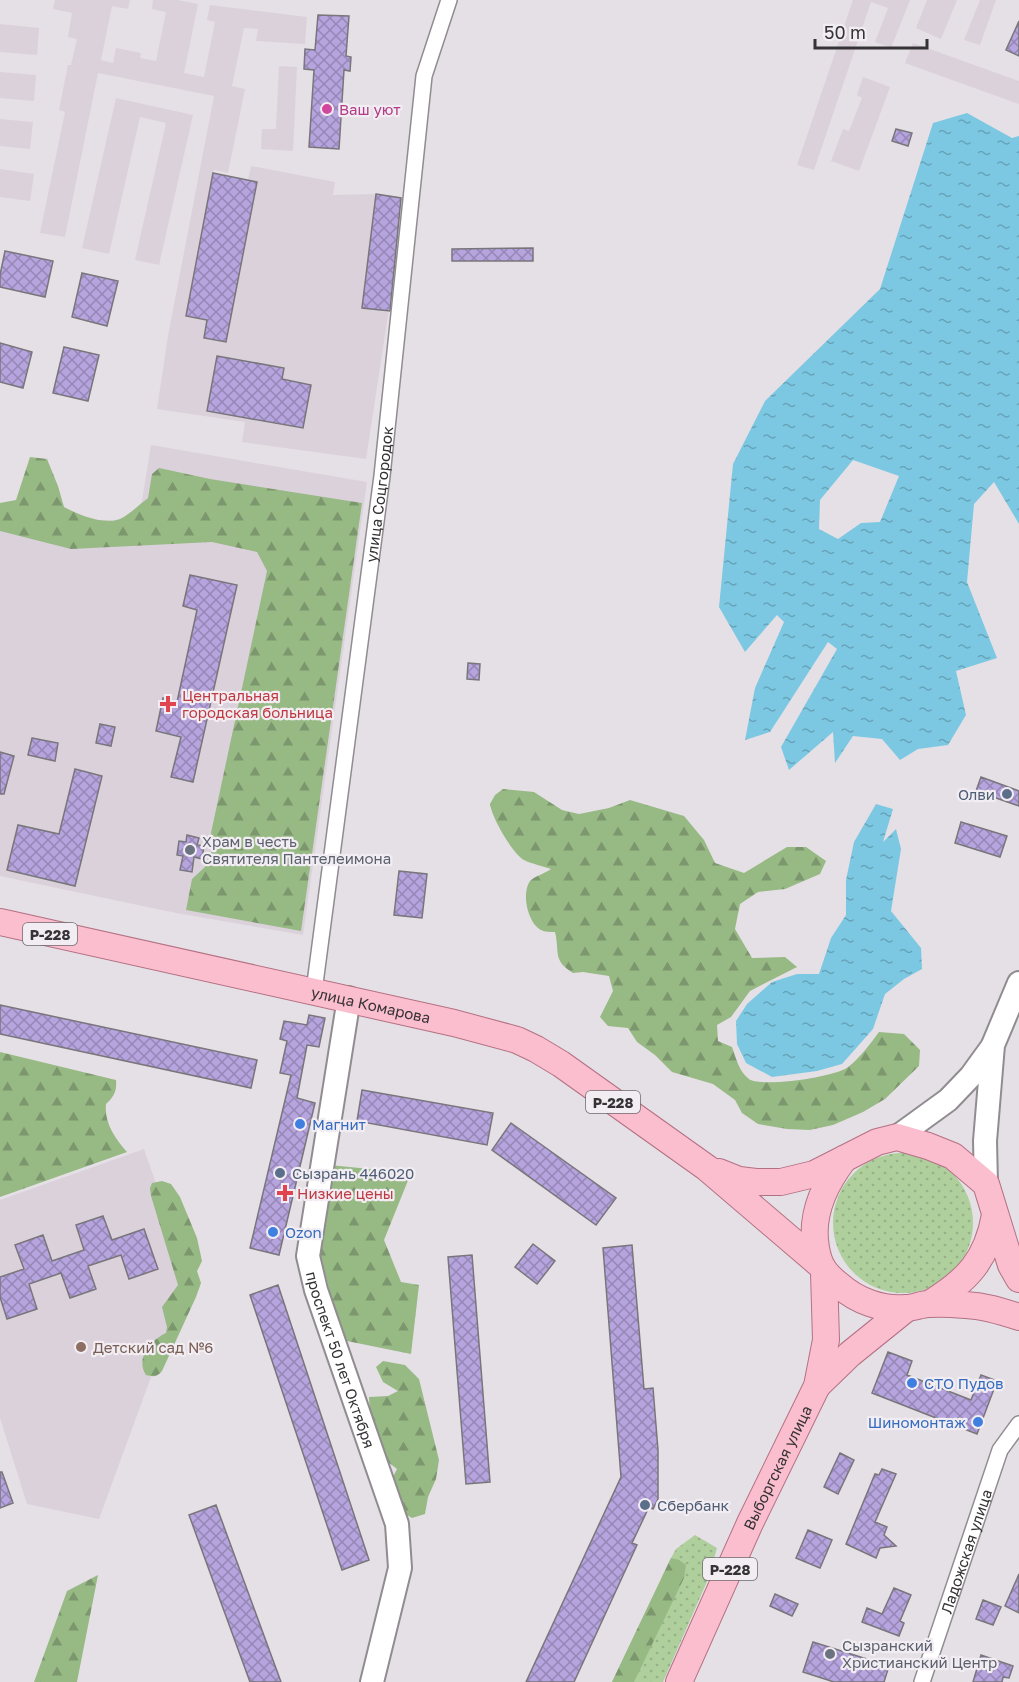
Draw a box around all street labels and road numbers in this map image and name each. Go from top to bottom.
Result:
street label: улица Соцгородок [362,425,396,563]
road number: Р-228 [23,923,77,945]
street label: улица Комарова [310,983,432,1026]
road number: Р-228 [586,1091,640,1113]
street label: проспект 50 лет Октября [303,1270,379,1450]
street label: Выборгская улица [739,1402,815,1532]
street label: Ладожская улица [937,1487,995,1616]
road number: Р-228 [703,1558,757,1580]

